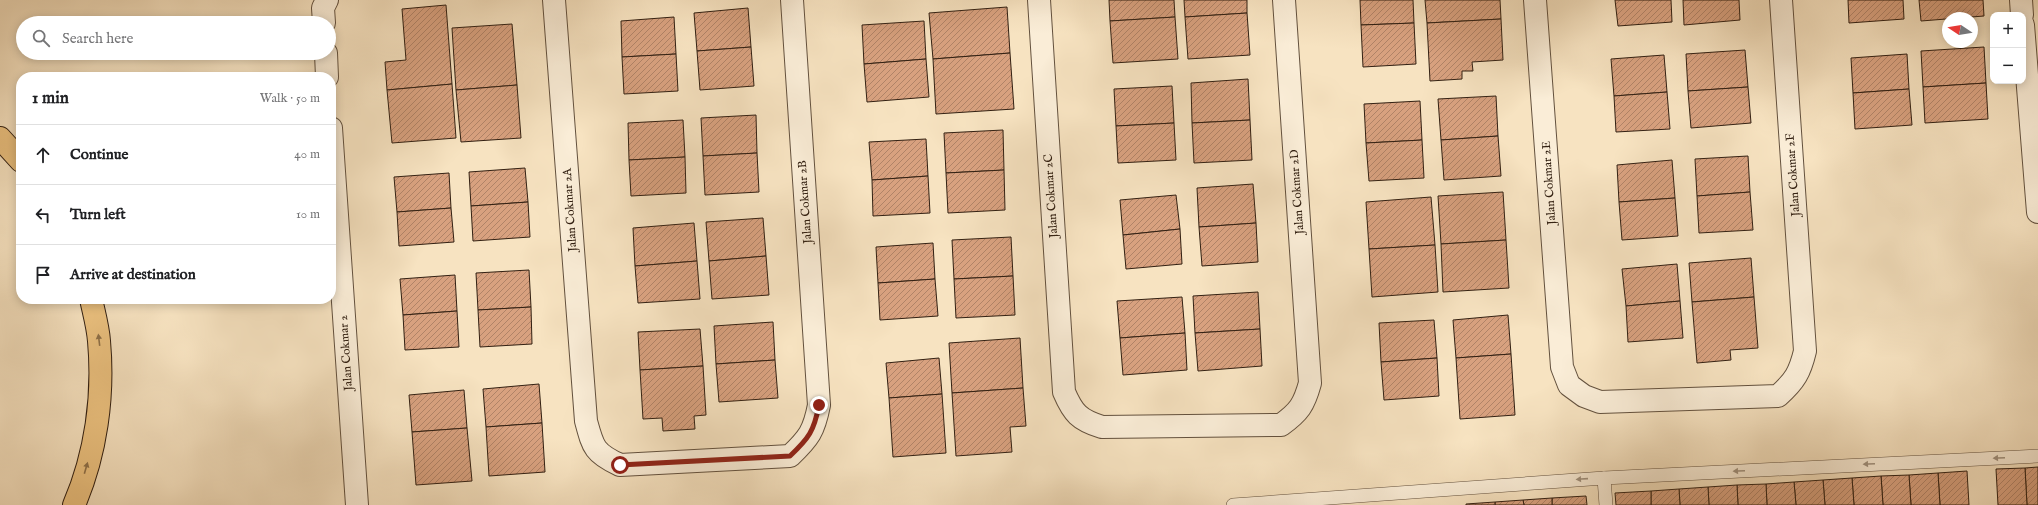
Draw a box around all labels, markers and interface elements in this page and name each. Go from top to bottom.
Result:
north arrow [1942,12,1978,48]
map controls [1990,12,2026,84]
button: + [1990,12,2026,48]
search box [16,16,336,60]
icon: search [30,27,52,49]
text: Search here [62,29,133,48]
button: − [1990,48,2026,84]
text: 1 min [32,88,69,109]
text: Walk · 50 m [260,90,320,107]
street label: Jalan Cokmar 2F [1783,132,1805,219]
street label: Jalan Cokmar 2E [1539,140,1561,227]
icon: ahead [32,144,54,166]
text: Continue [70,145,128,164]
text: 40 m [294,146,320,163]
street label: Jalan Cokmar 2D [1287,148,1309,237]
street label: Jalan Cokmar 2C [1041,153,1063,241]
street label: Jalan Cokmar 2B [795,160,817,246]
street label: Jalan Cokmar 2A [560,167,582,254]
icon: left [32,204,54,226]
text: Turn left [70,205,126,224]
text: 10 m [296,206,320,223]
icon: arrive [32,264,54,286]
text: Arrive at destination [70,265,196,284]
street label: Jalan Cokmar 2 [336,314,357,393]
one-way arrow [95,334,102,346]
route end [810,396,828,414]
one-way arrow [1992,455,2005,461]
route start [611,456,629,474]
one-way arrow [1863,461,1875,468]
one-way arrow [83,462,89,474]
one-way arrow [1732,468,1745,474]
one-way arrow [1576,476,1588,483]

